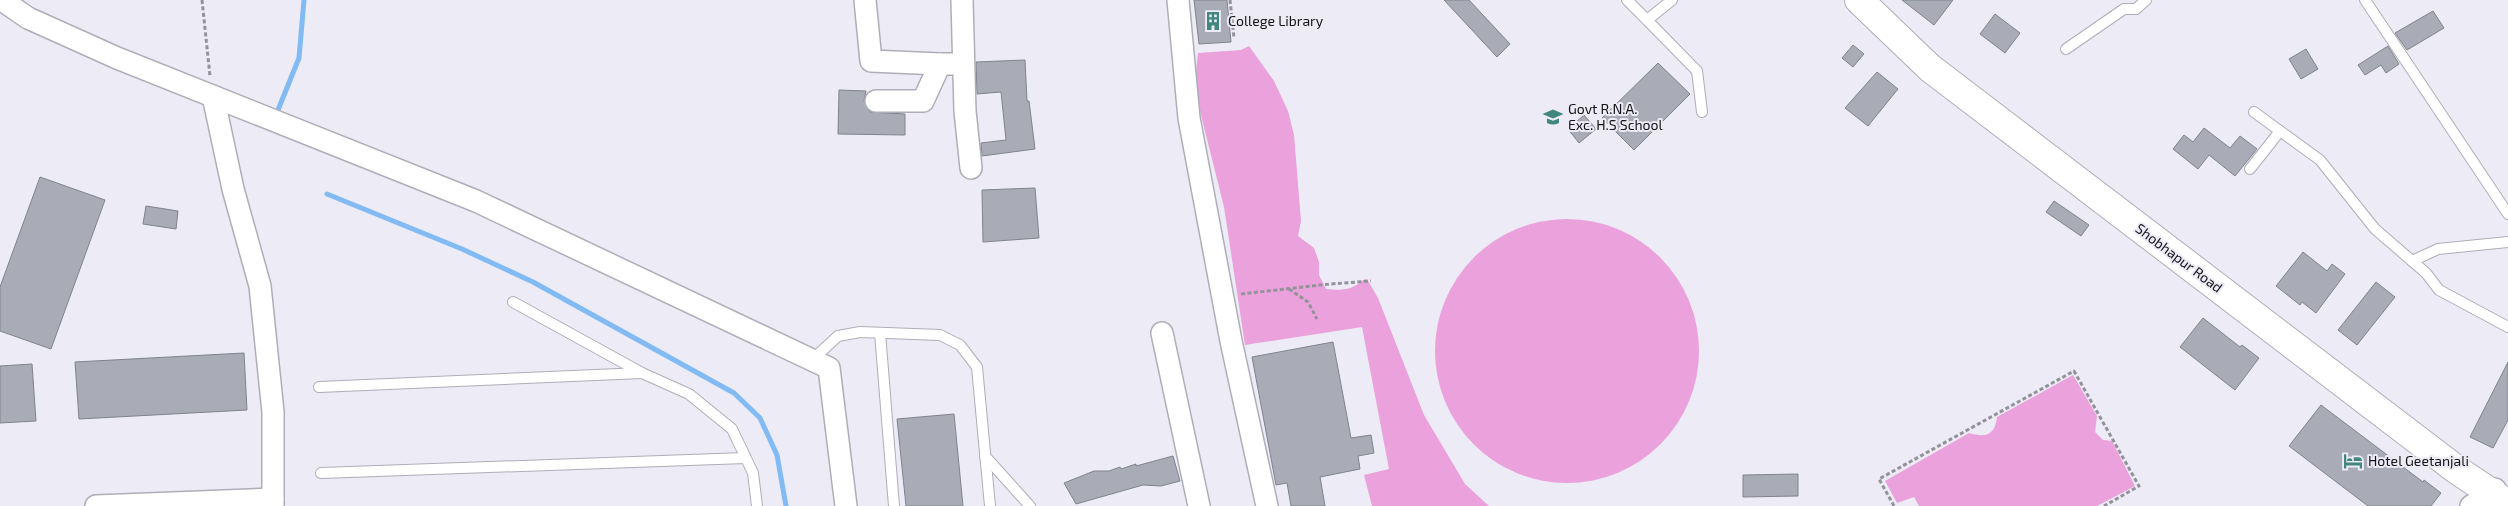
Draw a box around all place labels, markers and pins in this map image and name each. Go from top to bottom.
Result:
building icon: College Library [1202,10,1224,32]
place label: College Library [1228,12,1324,29]
place label: Govt R.N.A. Exc. H.S School [1568,100,1664,133]
school or university icon: Govt R.N.A. Exc. H.S School [1542,106,1564,128]
hotel icon: Hotel Geetanjali [2342,450,2364,472]
place label: Hotel Geetanjali [2368,452,2469,469]

